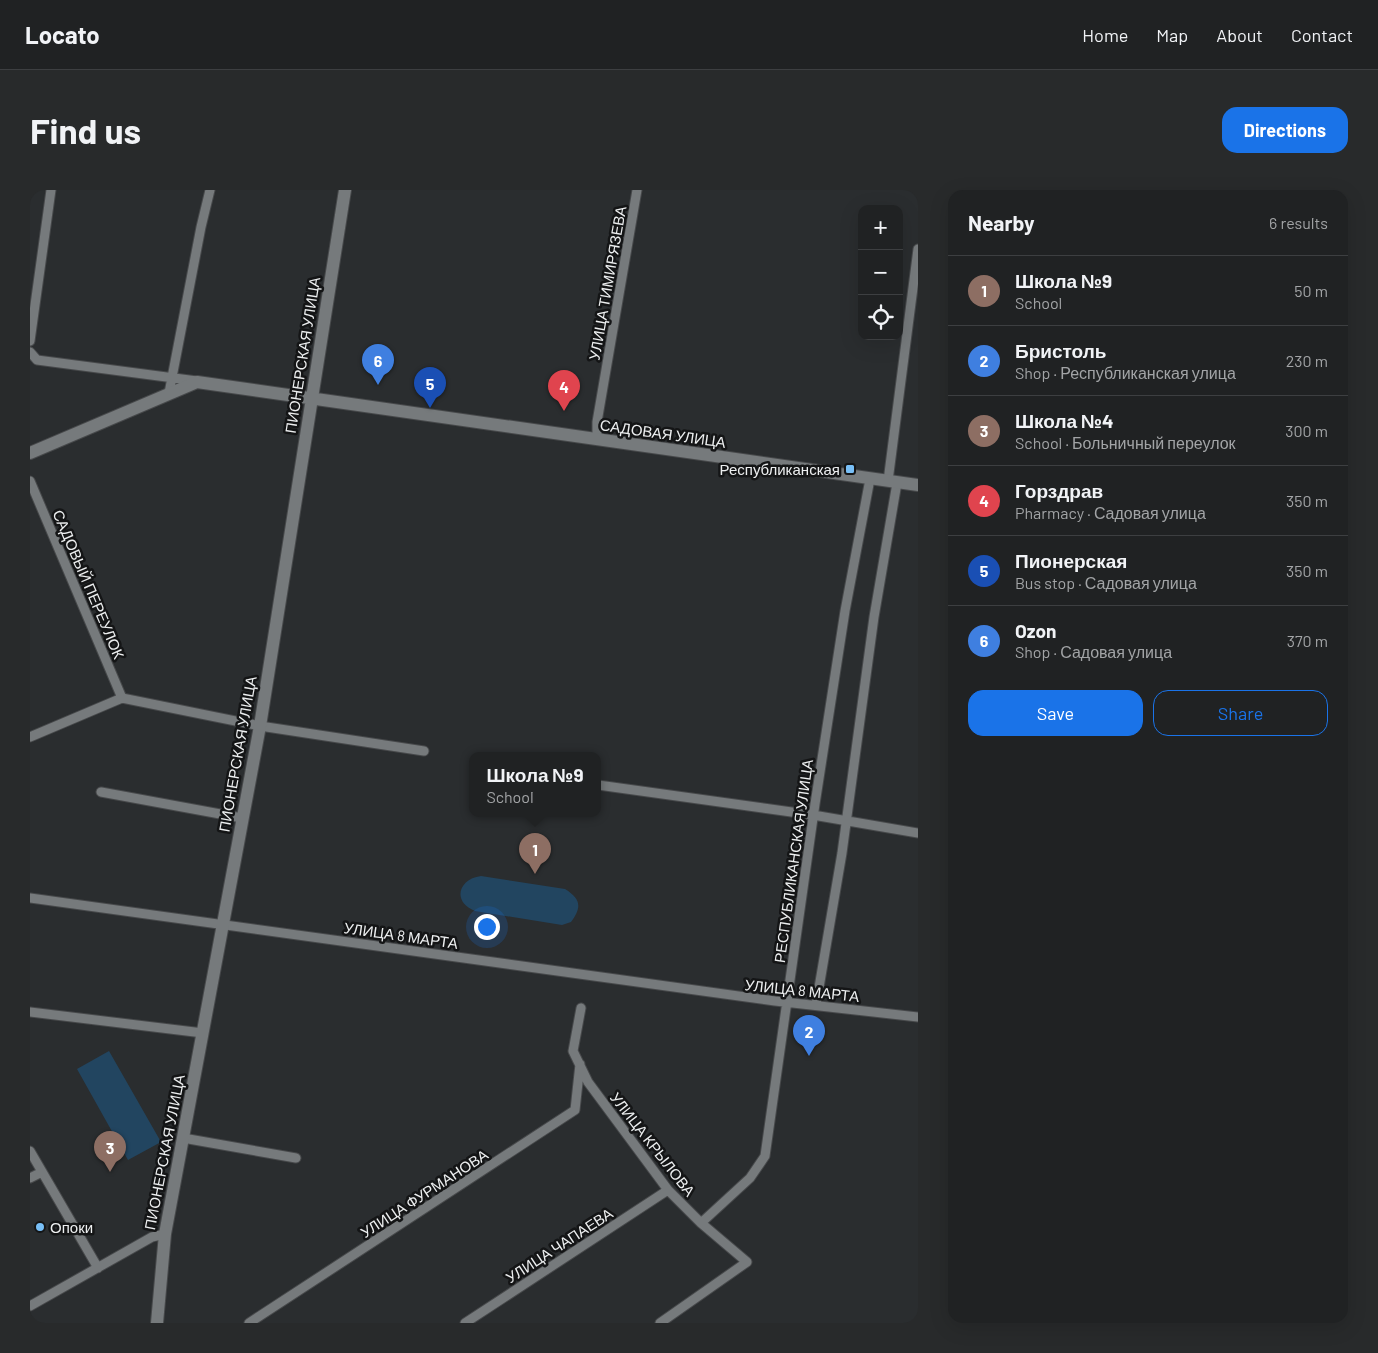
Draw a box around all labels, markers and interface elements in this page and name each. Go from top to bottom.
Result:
text: Locato [25,20,100,49]
text: Home [1082,24,1128,46]
text: Map [1156,24,1188,46]
text: About [1216,24,1263,46]
text: Contact [1291,24,1353,46]
button: Directions [1222,107,1348,153]
text: Find us [30,109,141,151]
street label: УЛИЦА ТИМИРЯЗЕВА [585,205,629,361]
map controls [858,205,903,340]
button: + [858,205,903,250]
text: Nearby [968,210,1034,235]
text: 6 results [1269,213,1328,232]
button: − [858,250,903,295]
text: Школа №9 [1015,269,1112,292]
street label: ПИОНЕРСКАЯ УЛИЦА [281,276,323,434]
text: 1 [981,281,987,300]
text: 50 m [1294,281,1328,300]
text: School [1015,293,1062,312]
button: locate [858,295,903,340]
text: Бристоль [1015,339,1106,362]
pin: 6 [362,344,394,385]
text: 2 [980,351,988,370]
text: 230 m [1286,351,1328,370]
text: Shop · Республиканская улица [1015,363,1236,382]
pin: 5 [414,367,446,408]
pin: 4 [548,370,580,411]
text: Школа №4 [1015,409,1114,432]
street label: САДОВАЯ УЛИЦА [599,415,727,451]
text: 3 [980,421,988,440]
text: 300 m [1285,421,1328,440]
text: School · Больничный переулок [1015,433,1236,452]
place label: Республиканская [720,460,840,478]
marker: Республиканская [844,463,856,475]
text: Горздрав [1015,479,1103,502]
text: 4 [979,491,989,510]
text: 350 m [1286,491,1328,510]
text: Pharmacy · Садовая улица [1015,503,1206,522]
street label: САДОВЫЙ ПЕРЕУЛОК [49,507,129,661]
text: Пионерская [1015,549,1127,572]
text: 5 [980,561,988,580]
text: 350 m [1286,561,1328,580]
text: Bus stop · Садовая улица [1015,573,1197,592]
text: Ozon [1015,619,1057,642]
text: 6 [980,631,988,650]
text: 370 m [1287,631,1328,650]
text: Shop · Садовая улица [1015,642,1172,661]
street label: ПИОНЕРСКАЯ УЛИЦА [214,675,260,833]
button: Save [968,690,1143,736]
button: Share [1153,690,1328,736]
popup [469,752,601,817]
street label: РЕСПУБЛИКАНСКАЯ УЛИЦА [770,758,816,964]
text: Школа №9 [486,763,584,786]
text: School [486,787,534,806]
pin: 1 [519,833,551,874]
your location [474,914,500,940]
street label: УЛИЦА 8 МАРТА [343,918,459,952]
street label: УЛИЦА 8 МАРТА [744,975,860,1005]
pin: 2 [793,1015,825,1056]
street label: ПИОНЕРСКАЯ УЛИЦА [140,1073,188,1231]
street label: УЛИЦА КРЫЛОВА [607,1088,699,1200]
pin: 3 [94,1131,126,1172]
street label: УЛИЦА ФУРМАНОВА [357,1145,491,1241]
street label: УЛИЦА ЧАПАЕВА [502,1204,616,1286]
place label: Опоки [50,1218,93,1236]
marker: Опоки [34,1221,46,1233]

